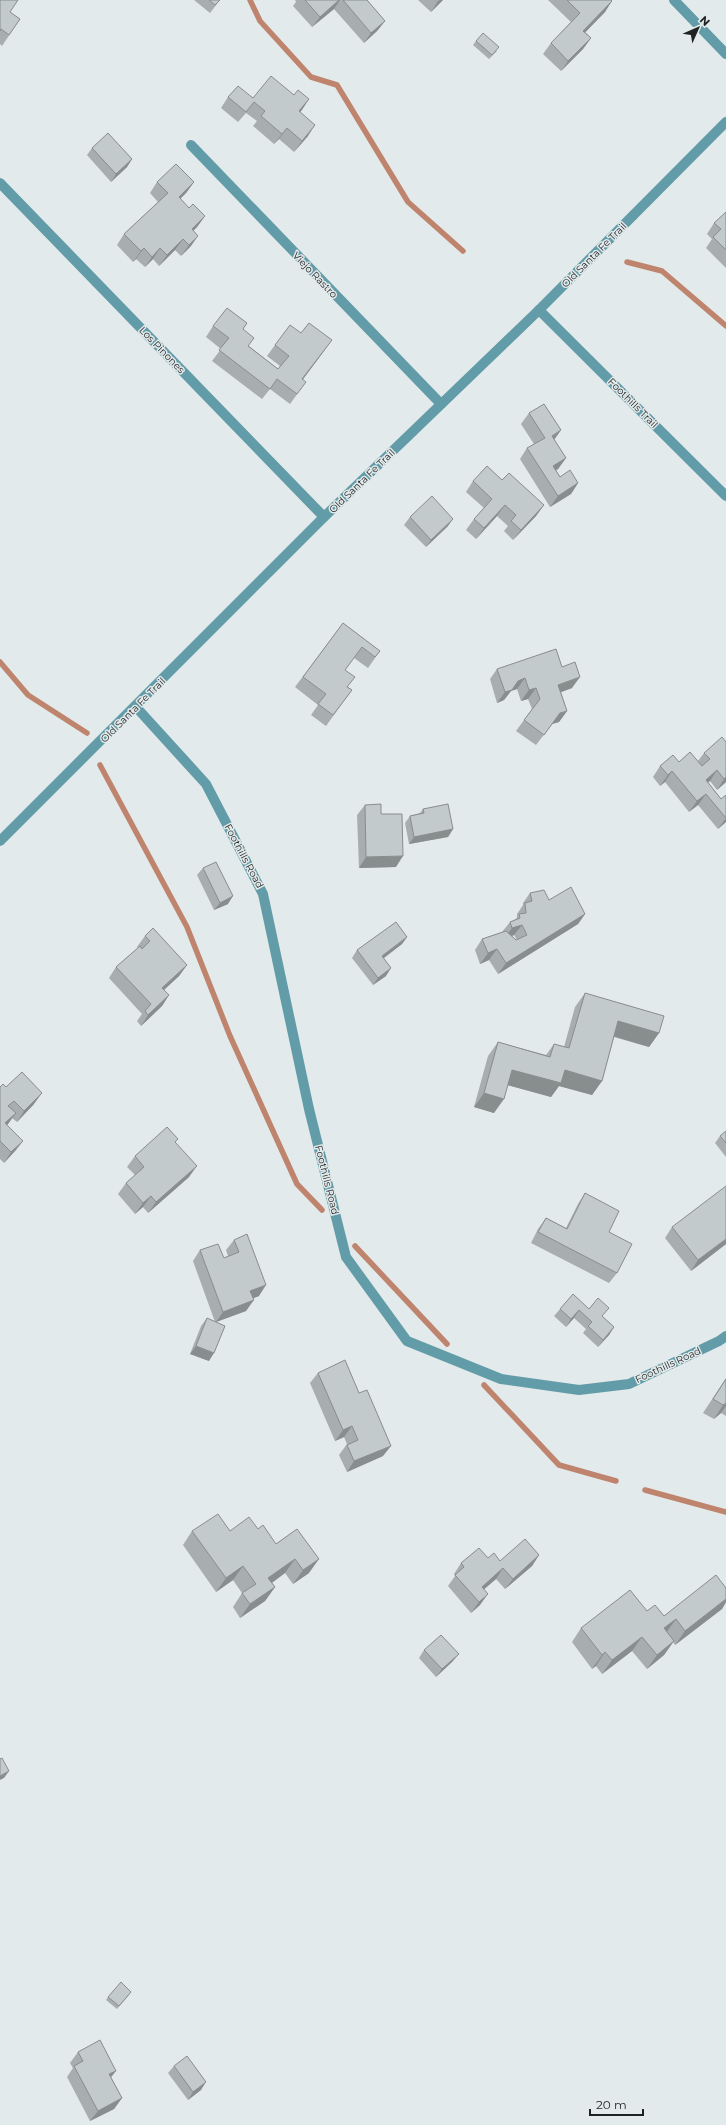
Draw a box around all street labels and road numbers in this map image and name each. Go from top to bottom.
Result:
street label: Old Santa Fe Trail [559,220,629,290]
street label: Viejo Rastro [290,249,340,301]
street label: Los Pinones [136,324,188,376]
street label: Foothills Trail [605,375,661,431]
street label: Old Santa Fe Trail [326,446,398,516]
street label: Old Santa Fe Trail [98,675,168,745]
street label: Foothills Road [222,822,266,890]
street label: Foothills Road [312,1144,342,1216]
street label: Foothills Road [633,1344,703,1386]

